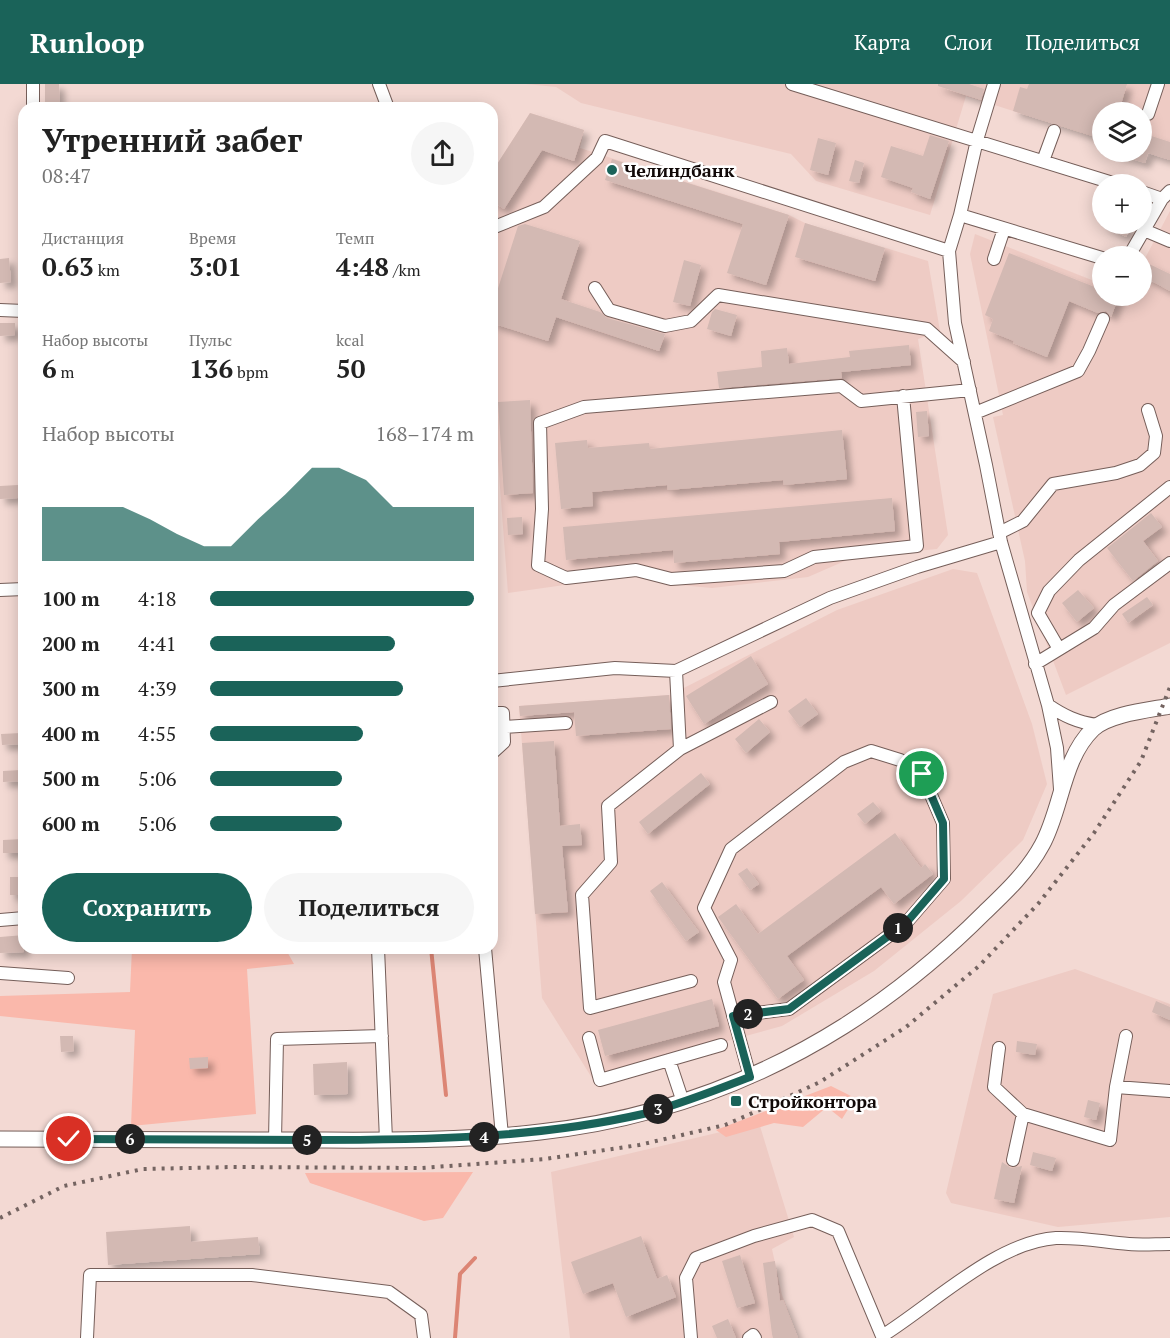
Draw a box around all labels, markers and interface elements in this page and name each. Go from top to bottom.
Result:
text: Runloop [30,24,145,61]
text: Карта [854,28,911,56]
text: Слои [944,28,993,56]
text: Поделиться [1026,28,1140,56]
map controls [1092,102,1152,306]
button: layers [1092,102,1152,162]
text: Утренний забег [42,118,302,161]
button: share [411,122,474,185]
place label: Челиндбанк [624,158,735,182]
text: 08:47 [42,162,91,189]
marker: Челиндбанк [605,163,619,177]
button: + [1092,174,1152,234]
text: Дистанция [42,227,124,249]
text: Время [189,227,236,249]
text: Темп [336,227,374,249]
button: − [1092,246,1152,306]
text: 0.63 [42,249,94,283]
text: 3:01 [189,249,242,283]
text: 4:48 [336,249,389,283]
text: km [94,259,120,281]
text: /km [389,259,420,281]
text: Набор высоты [42,329,148,351]
text: Пульс [189,329,232,351]
text: kcal [336,329,364,351]
text: 6 [42,351,57,385]
text: 136 [189,351,233,385]
text: 50 [336,351,365,385]
text: m [57,361,74,383]
text: bpm [233,361,269,383]
text: Набор высоты [42,420,175,447]
text: 168–174 m [375,420,474,447]
text: 100 m [42,585,100,612]
text: 4:18 [138,585,177,612]
text: 200 m [42,630,100,657]
text: 4:41 [138,630,177,657]
text: 300 m [42,675,100,702]
text: 4:39 [138,675,177,702]
text: 400 m [42,720,100,747]
text: 4:55 [138,720,177,747]
pin [896,748,947,799]
icon: arrive [905,757,938,790]
text: 500 m [42,765,100,792]
text: 5:06 [138,765,177,792]
text: 600 m [42,810,100,837]
text: 5:06 [138,810,177,837]
button: Сохранить [42,873,252,942]
button: Поделиться [264,873,474,942]
pin: 1 [883,913,913,943]
text: 1 [893,917,903,939]
pin: 2 [733,999,763,1029]
text: 2 [743,1003,753,1025]
place label: Стройконтора [748,1089,877,1113]
pin: 3 [643,1094,673,1124]
marker: Стройконтора [729,1094,743,1108]
text: 3 [653,1098,663,1120]
pin [43,1113,94,1164]
icon: check [52,1122,85,1155]
pin: 4 [469,1122,499,1152]
pin: 6 [115,1124,145,1154]
pin: 5 [292,1125,322,1155]
text: 4 [479,1126,489,1148]
text: 6 [125,1128,135,1150]
text: 5 [302,1129,312,1151]

